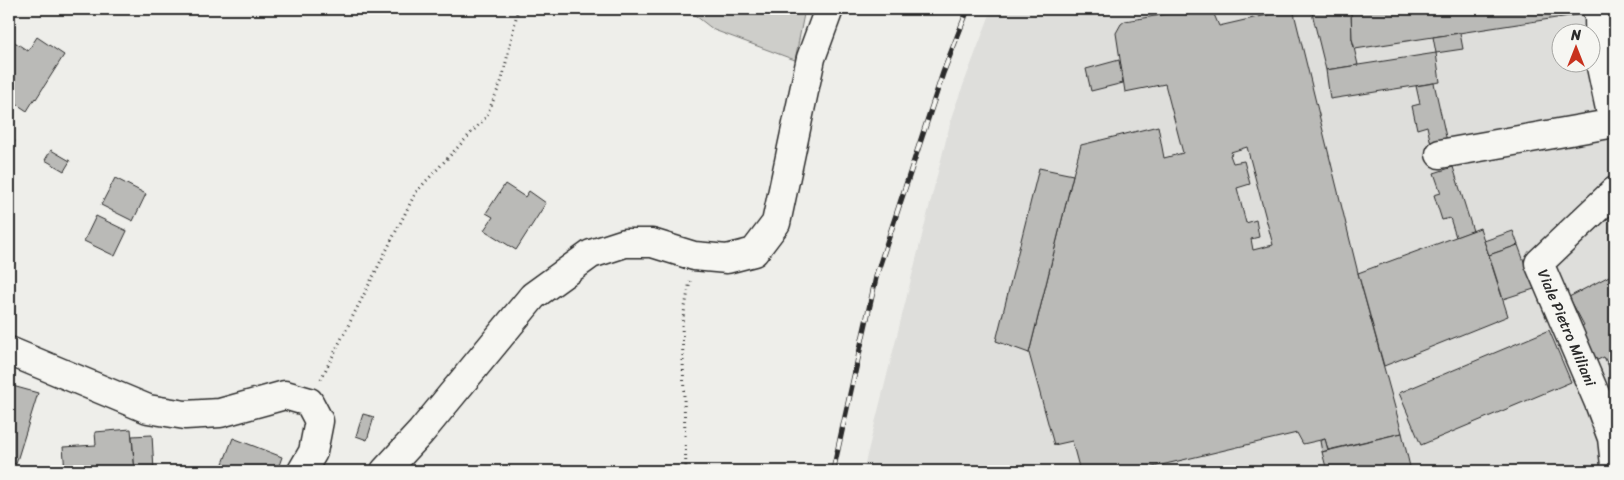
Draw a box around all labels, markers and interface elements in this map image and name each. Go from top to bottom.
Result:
north arrow [1552,22,1602,72]
text: N [1570,23,1581,48]
street label: Viale Pietro Miliani [1530,265,1604,391]

